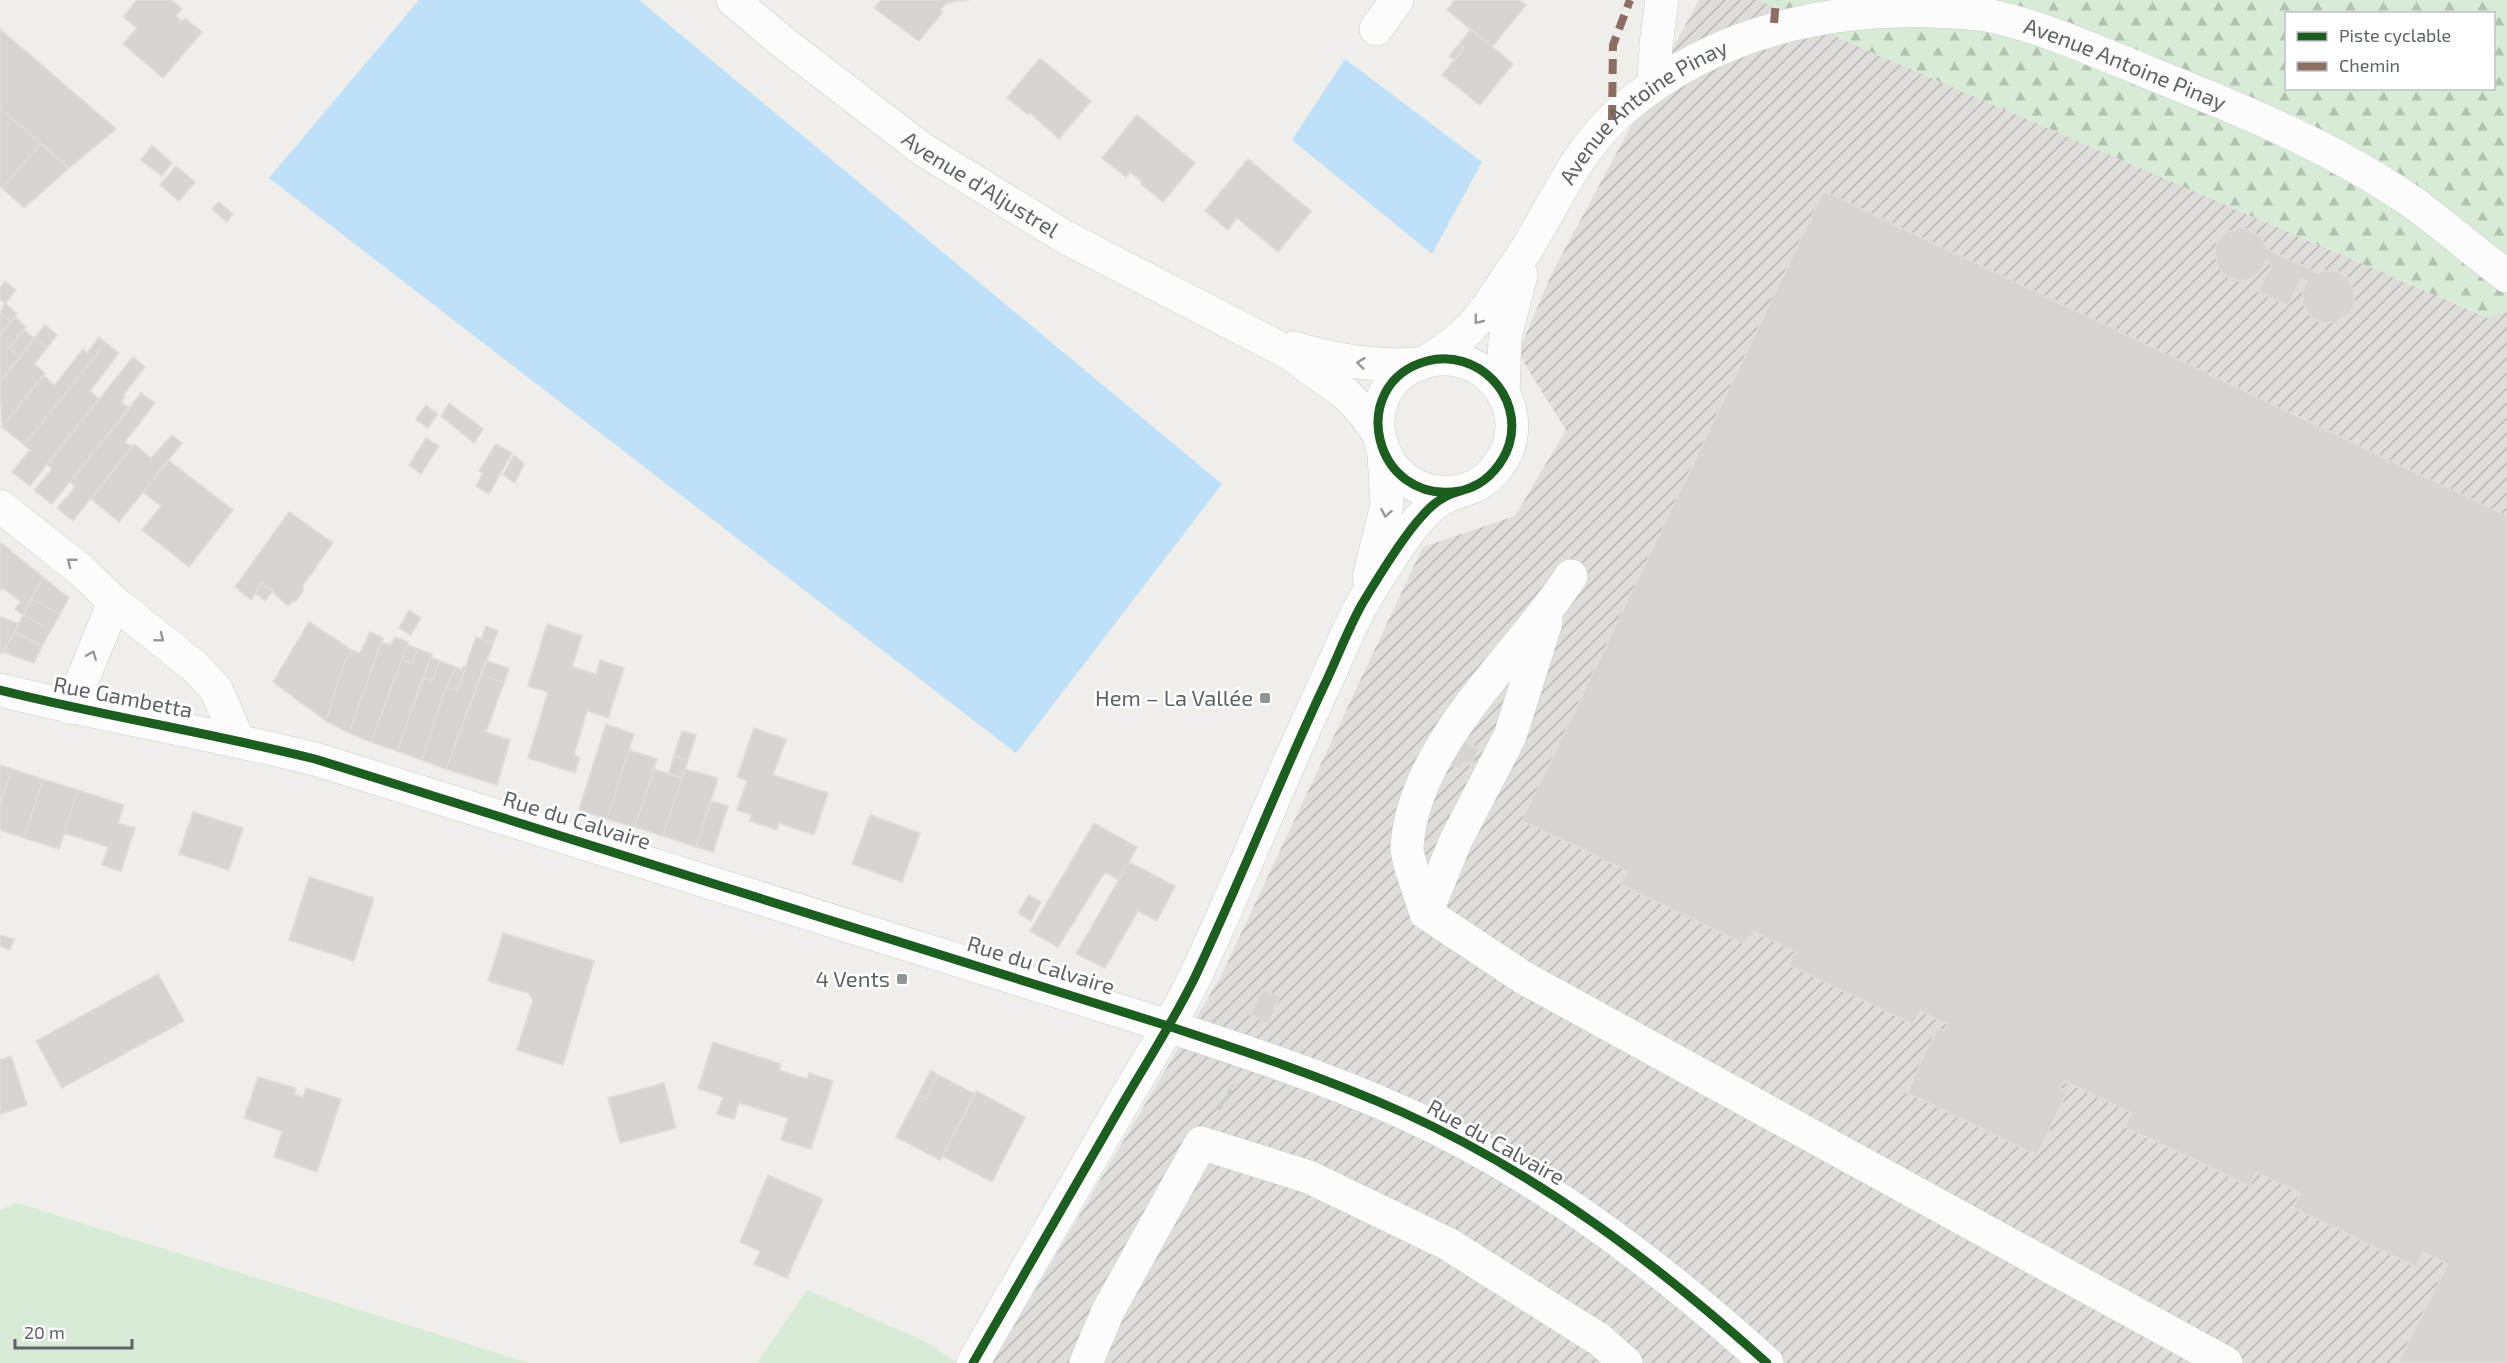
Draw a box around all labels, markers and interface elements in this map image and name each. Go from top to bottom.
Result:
street label: Avenue Antoine Pinay [2021,11,2231,115]
legend [2285,12,2495,90]
text: Piste cyclable [2339,24,2451,46]
street label: Avenue Antoine Pinay [1553,33,1731,189]
text: Chemin [2339,54,2400,76]
street label: Avenue d'Aljustrel [898,125,1064,242]
one-way arrow [1474,313,1485,324]
one-way arrow [1356,358,1365,370]
one-way arrow [1380,509,1392,518]
one-way arrow [67,558,78,569]
one-way arrow [153,631,164,642]
one-way arrow [85,650,98,661]
street label: Rue Gambetta [51,670,195,722]
place label: Hem – La Vallée [1095,684,1253,710]
marker: Hem – La Vallée [1258,691,1272,705]
street label: Rue du Calvaire [500,784,654,854]
street label: Rue du Calvaire [964,929,1118,999]
place label: 4 Vents [815,965,890,991]
marker: 4 Vents [895,972,909,986]
street label: Rue du Calvaire [1423,1093,1570,1190]
scale bar [15,1312,132,1350]
text: 20 m [24,1321,65,1343]

